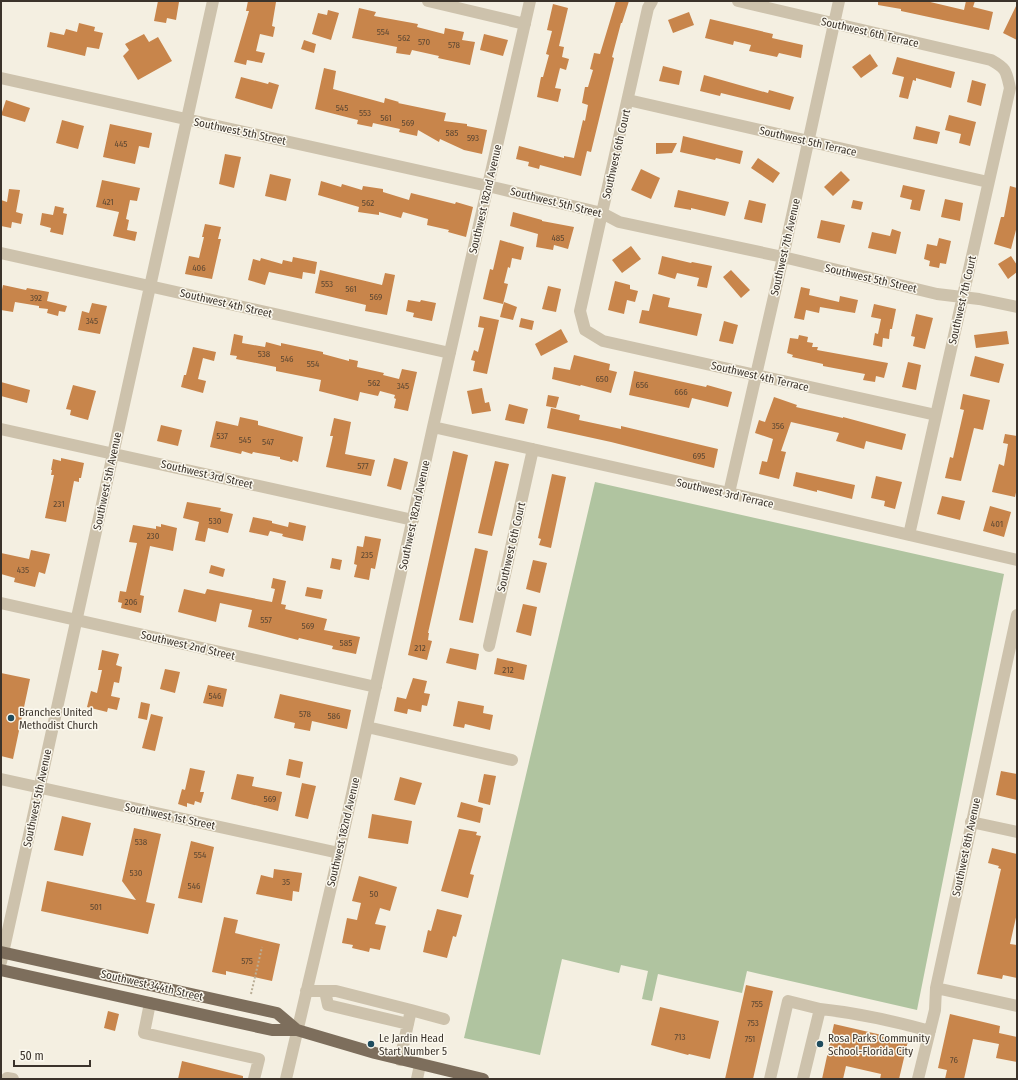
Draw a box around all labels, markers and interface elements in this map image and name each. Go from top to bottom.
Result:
street label: Southwest 6th Terrace [820,15,920,50]
house number: 554 [377,27,390,37]
house number: 562 [398,33,410,43]
house number: 570 [418,37,430,47]
house number: 578 [448,40,460,50]
house number: 545 [336,103,348,113]
house number: 553 [359,108,371,118]
street label: Southwest 6th Court [600,108,633,200]
house number: 561 [380,113,392,123]
street label: Southwest 5th Street [193,115,288,148]
house number: 569 [402,118,414,128]
street label: Southwest 5th Terrace [758,124,858,159]
house number: 585 [446,128,458,138]
house number: 593 [467,133,479,143]
house number: 445 [115,139,127,149]
street label: Southwest 182nd Avenue [467,143,504,255]
street label: Southwest 5th Street [509,185,603,220]
house number: 421 [102,197,114,207]
street label: Southwest 7th Avenue [768,197,803,297]
house number: 562 [362,198,374,208]
house number: 485 [552,233,565,243]
street label: Southwest 7th Court [946,254,979,346]
street label: Southwest 5th Street [824,262,918,295]
house number: 406 [192,263,206,273]
house number: 553 [321,279,333,289]
house number: 561 [345,284,357,294]
street label: Southwest 4th Street [179,287,274,321]
house number: 569 [370,292,382,302]
house number: 392 [30,293,42,303]
house number: 345 [86,316,98,326]
house number: 538 [258,349,271,359]
house number: 546 [281,354,294,364]
house number: 554 [307,359,320,369]
street label: Southwest 4th Terrace [710,359,810,394]
house number: 650 [595,374,609,384]
house number: 562 [368,378,380,388]
house number: 656 [635,380,649,390]
house number: 345 [397,381,409,391]
house number: 666 [674,387,688,397]
house number: 356 [772,421,785,431]
street label: Southwest 5th Avenue [91,431,124,531]
house number: 537 [216,431,228,441]
house number: 545 [239,435,251,445]
house number: 547 [262,437,274,447]
house number: 695 [693,451,705,461]
street label: Southwest 3rd Street [160,458,254,491]
street label: Southwest 182nd Avenue [397,459,432,571]
house number: 577 [357,461,369,471]
street label: Southwest 3rd Terrace [675,476,775,511]
house number: 231 [53,499,65,509]
street label: Southwest 6th Court [495,501,528,593]
house number: 530 [209,516,222,526]
house number: 401 [991,519,1003,529]
house number: 230 [147,531,160,541]
house number: 235 [361,550,373,560]
house number: 435 [17,565,29,575]
house number: 206 [124,597,138,607]
house number: 557 [260,615,272,625]
house number: 569 [302,621,314,631]
street label: Southwest 2nd Street [140,628,237,663]
house number: 585 [340,638,352,648]
house number: 212 [414,643,426,653]
house number: 212 [502,665,514,675]
house number: 546 [209,691,222,701]
place label: Branches United Methodist Church [19,706,98,732]
house number: 578 [299,709,311,719]
house number: 586 [327,711,341,721]
marker: Branches United Methodist Church [6,713,16,723]
street label: Southwest 5th Avenue [21,748,54,848]
street label: Southwest 182nd Avenue [325,776,362,888]
house number: 569 [264,794,276,804]
street label: Southwest 8th Avenue [950,797,983,898]
street label: Southwest 1st Street [123,801,217,833]
house number: 538 [135,837,148,847]
house number: 554 [194,850,207,860]
house number: 530 [130,868,143,878]
house number: 35 [282,877,290,887]
house number: 546 [188,881,201,891]
house number: 50 [370,889,379,899]
house number: 501 [90,902,102,912]
house number: 575 [241,956,253,966]
street label: Southwest 344th Street [100,967,205,1004]
house number: 755 [751,999,763,1009]
house number: 753 [747,1018,759,1028]
place label: Le Jardin Head Start Number 5 [379,1032,447,1058]
house number: 713 [674,1032,686,1042]
place label: Rosa Parks Community School-Florida City [828,1032,930,1058]
house number: 751 [745,1034,755,1044]
marker: Le Jardin Head Start Number 5 [366,1039,376,1049]
marker: Rosa Parks Community School-Florida City [815,1039,825,1049]
scale bar [14,1042,90,1068]
text: 50 m [20,1049,44,1063]
house number: 76 [950,1055,958,1065]

